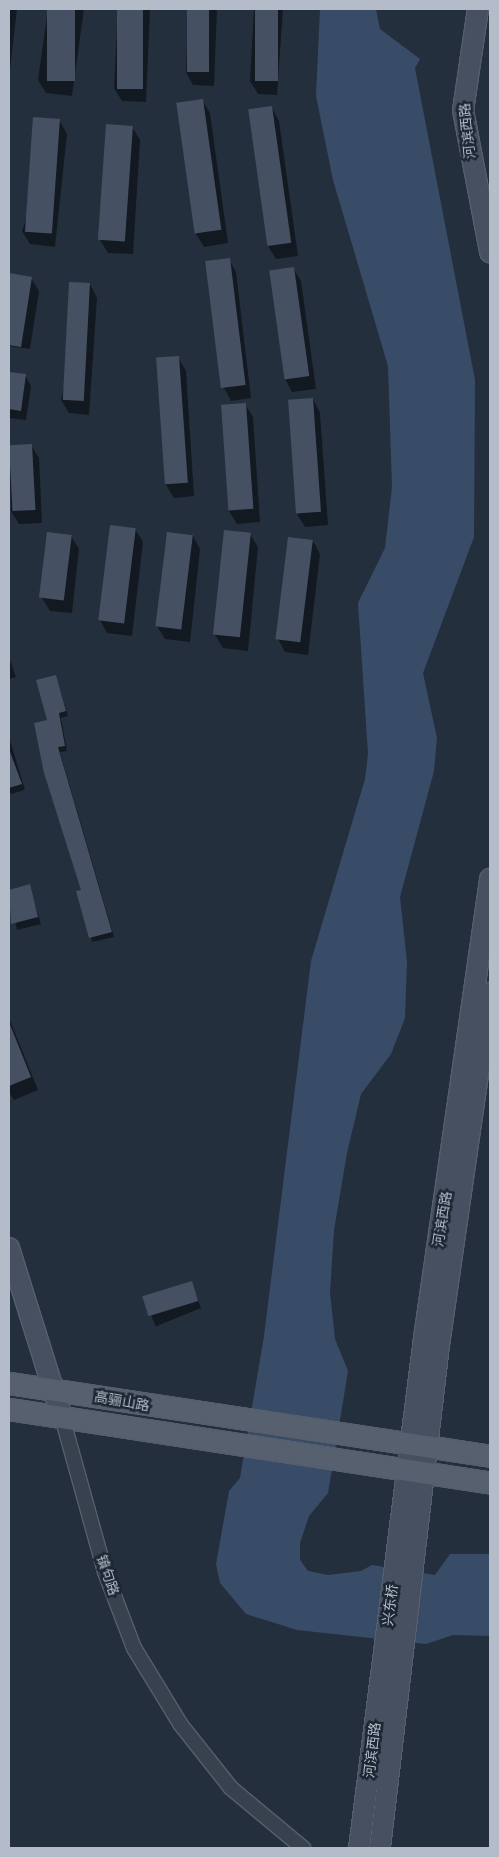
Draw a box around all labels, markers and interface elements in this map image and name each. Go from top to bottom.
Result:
street label: 河滨西路 [456,102,478,160]
street label: 河滨西路 [429,1190,455,1248]
street label: 高骊山路 [93,1388,151,1414]
street label: 镇句路 [93,1552,123,1598]
street label: 兴东桥 [379,1583,401,1627]
street label: 河滨西路 [360,1721,384,1779]

